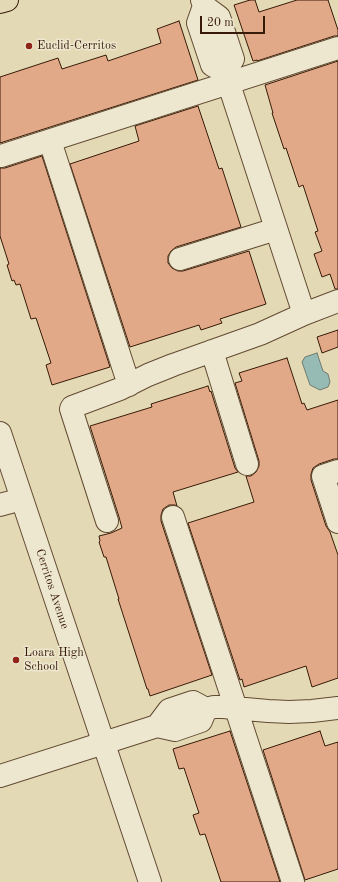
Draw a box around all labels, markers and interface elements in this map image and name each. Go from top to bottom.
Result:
scale bar [202,8,267,34]
text: 20 m [207,17,234,29]
place label: Euclid-Cerritos [37,39,116,53]
marker: Euclid-Cerritos [24,41,34,51]
street label: Cerritos Avenue [32,547,72,631]
place label: Loara High School [24,646,84,674]
marker: Loara High School [11,655,21,665]

